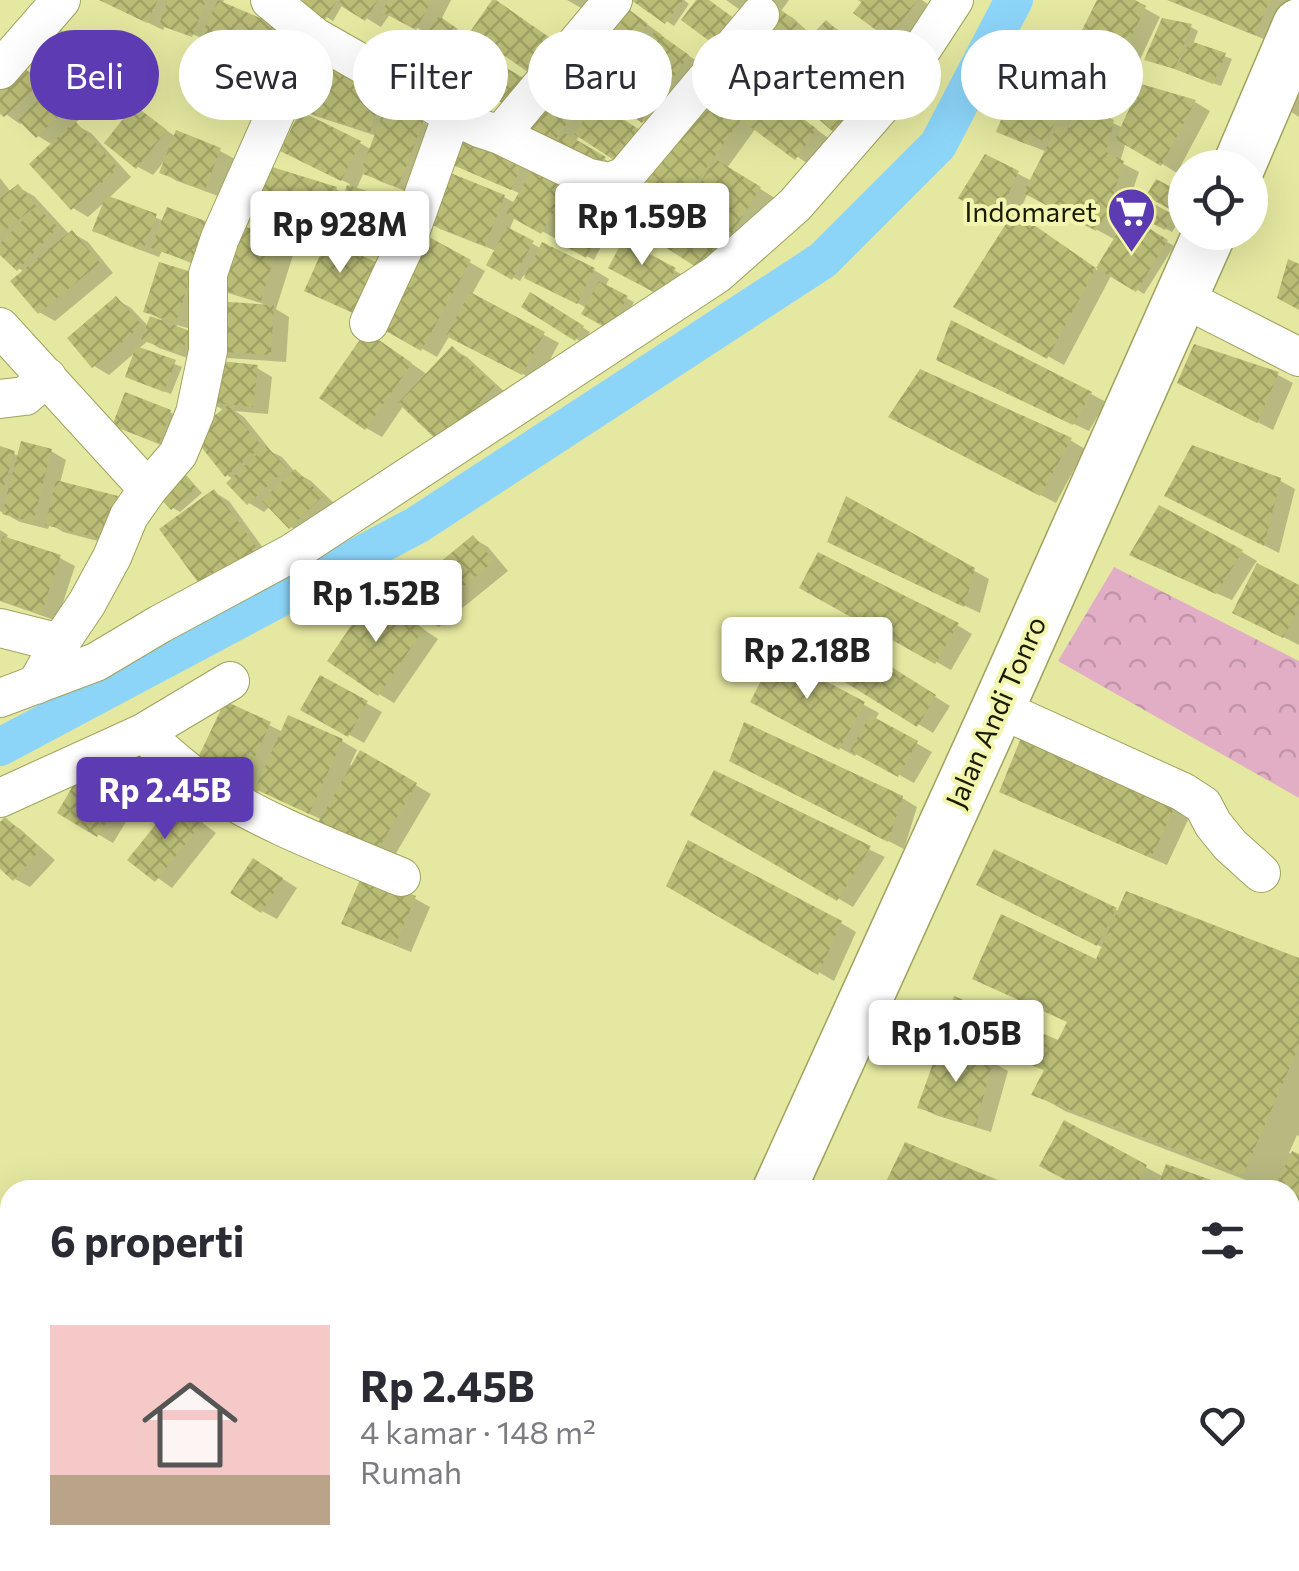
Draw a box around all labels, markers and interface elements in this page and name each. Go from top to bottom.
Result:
chip: Beli [30,30,159,120]
chip: Sewa [179,30,333,120]
chip: Filter [353,30,508,120]
chip: Baru [528,30,672,120]
chip: Apartemen [692,30,941,120]
chip: Rumah [961,30,1143,120]
map controls [1168,150,1268,250]
button: locate [1168,150,1268,250]
pin: Rp 1.59B [539,183,745,268]
supermarket icon: Indomaret [1106,186,1158,254]
pin: Rp 928M [248,191,432,276]
place label: Indomaret [964,194,1097,228]
text: Rp 1.59B [577,195,707,235]
text: Rp 928M [272,203,408,243]
pin: Rp 1.52B [273,560,479,645]
text: Rp 1.52B [312,572,440,612]
street label: Jalan Andi Tonro [938,611,1053,813]
pin: Rp 2.18B [704,617,910,702]
text: Rp 2.18B [744,629,870,669]
pin: Rp 2.45B [62,757,268,842]
text: Rp 2.45B [98,769,232,809]
pin: Rp 1.05B [853,1000,1059,1085]
text: Rp 1.05B [891,1012,1021,1052]
icon: filters [1195,1213,1250,1268]
text: 6 properti [50,1214,244,1266]
text: Rp 2.45B [360,1359,535,1411]
icon: home [130,1365,250,1485]
icon: heart [1195,1398,1250,1453]
text: 4 kamar · 148 m² [360,1411,596,1451]
text: Rumah [360,1451,462,1491]

